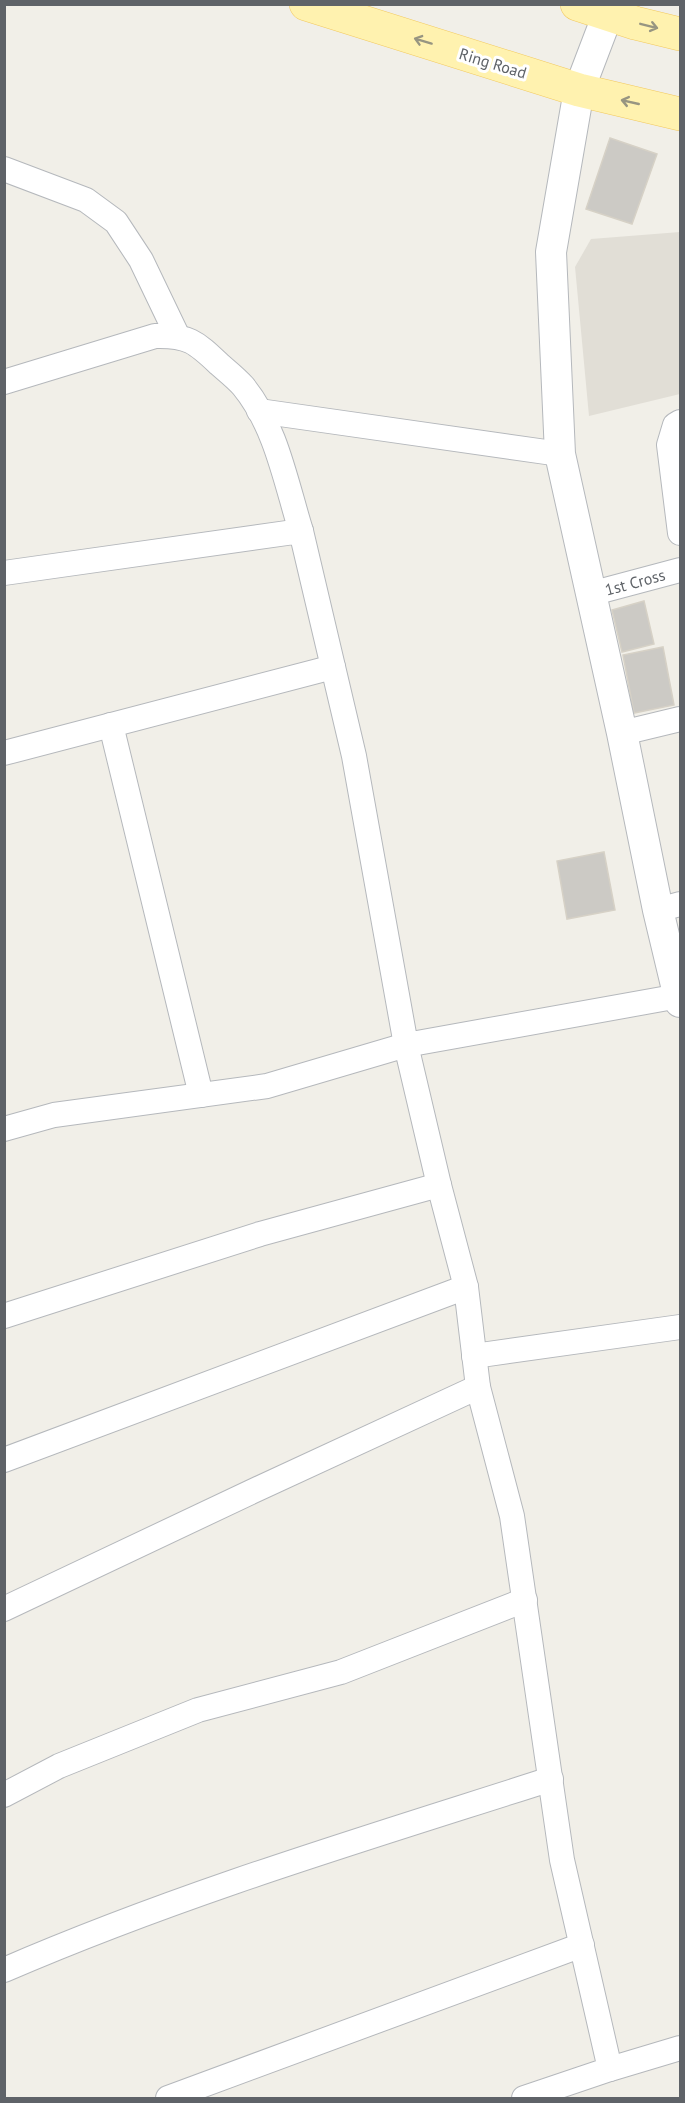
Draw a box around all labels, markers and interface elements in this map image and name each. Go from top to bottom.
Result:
one-way arrow [639,21,658,33]
one-way arrow [414,35,433,46]
street label: Ring Road [457,43,529,83]
one-way arrow [621,96,640,107]
street label: 1st Cross [603,564,668,600]

